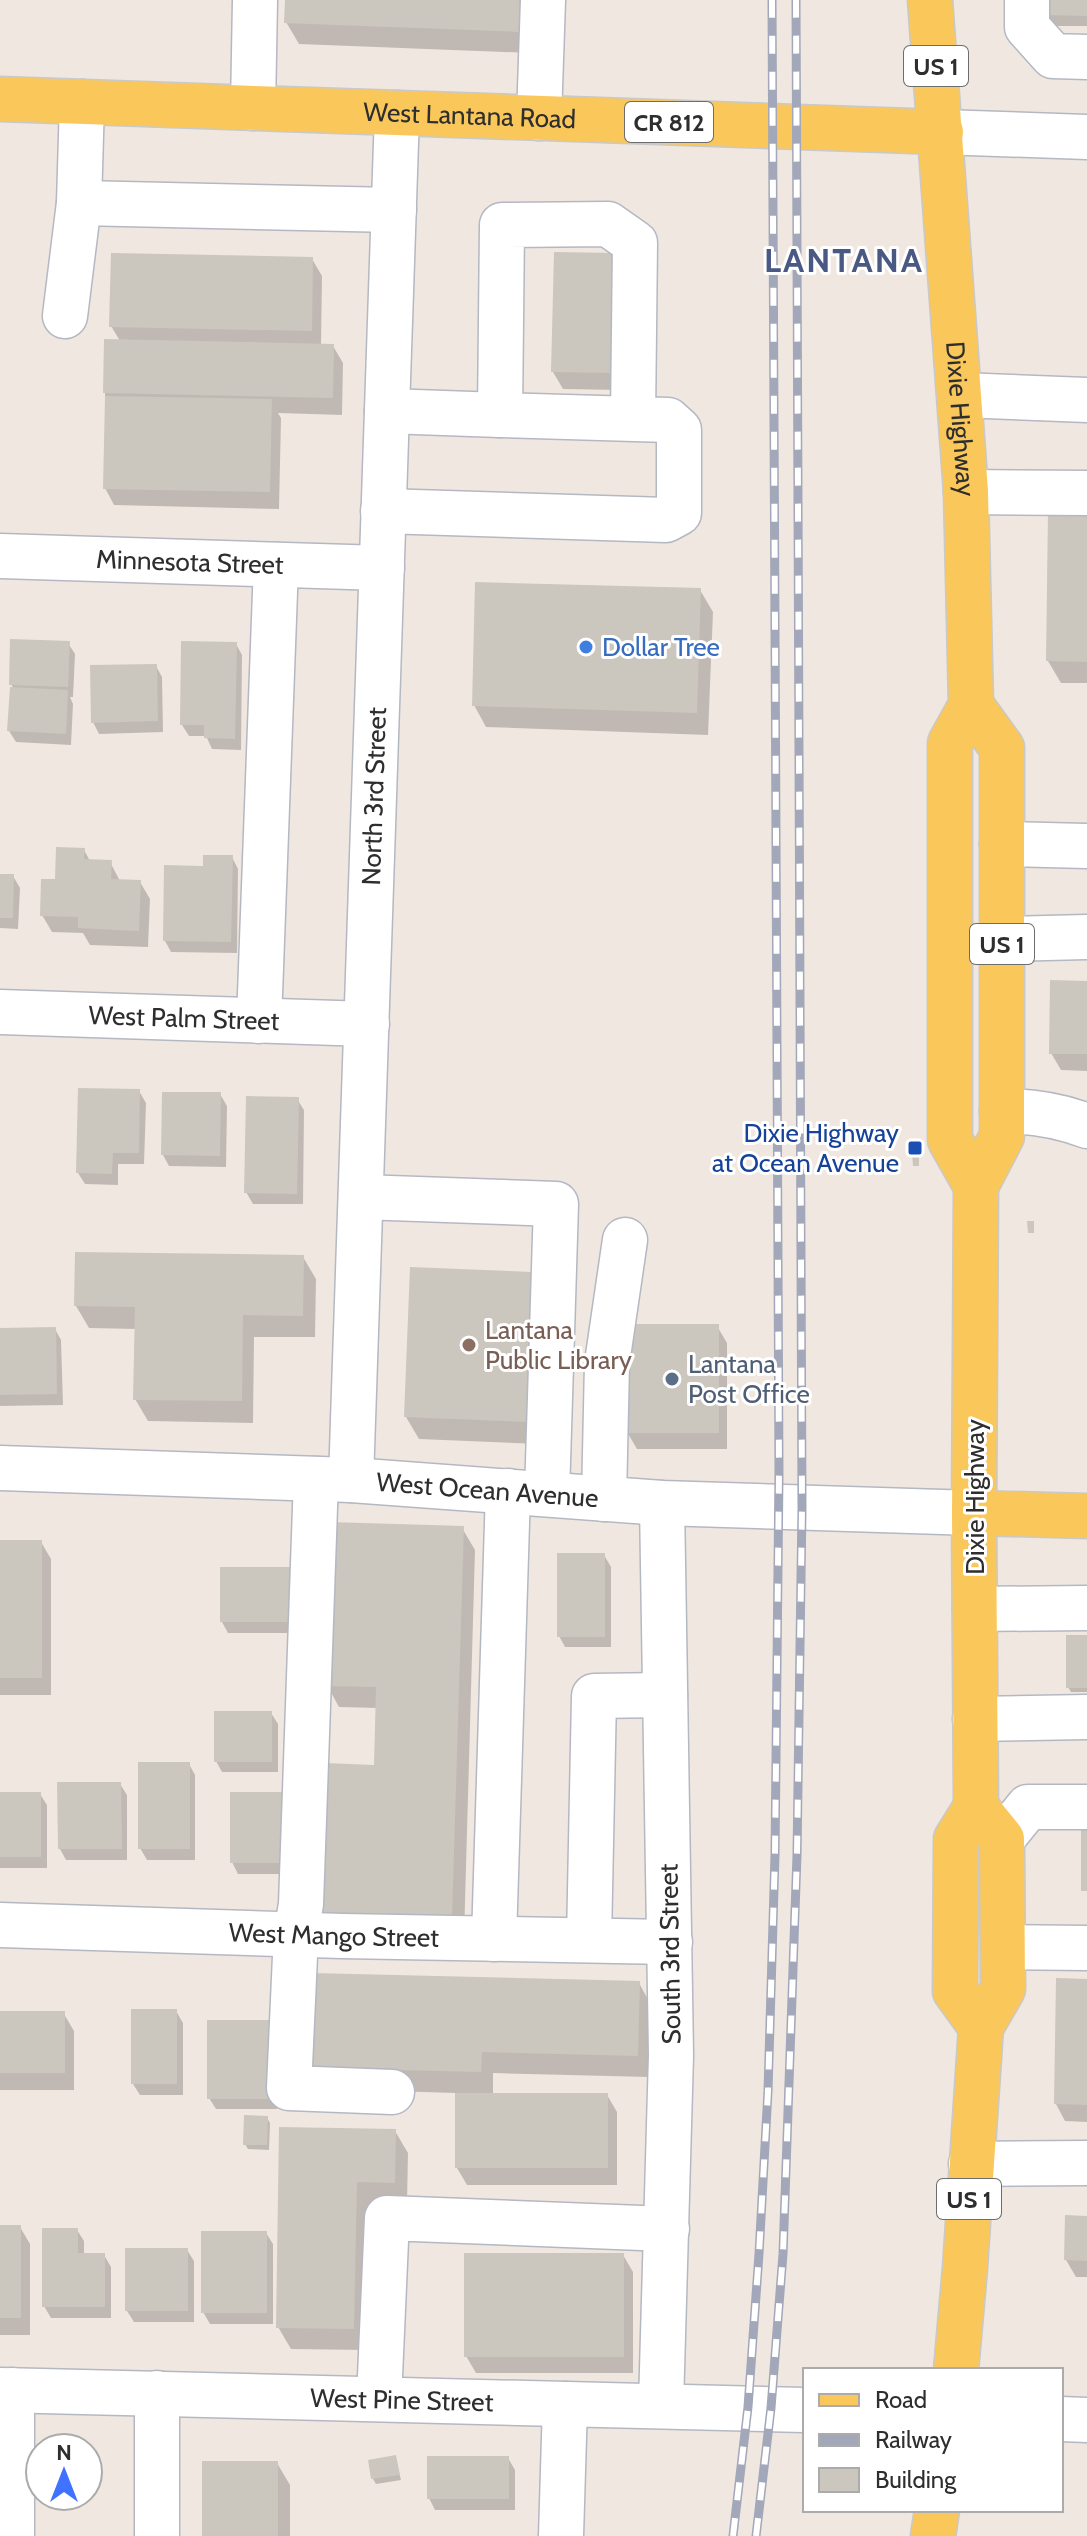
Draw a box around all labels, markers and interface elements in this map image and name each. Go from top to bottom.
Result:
road number: US 1 [904,46,968,86]
street label: West Lantana Road [363,96,577,135]
road number: CR 812 [625,102,713,142]
district label: LANTANA [764,239,924,281]
street label: Dixie Highway [939,340,982,498]
street label: Minnesota Street [96,543,284,581]
place label: Dollar Tree [602,631,720,663]
marker: Dollar Tree [577,638,595,656]
street label: North 3rd Street [355,707,393,886]
road number: US 1 [970,924,1034,964]
street label: West Palm Street [88,999,280,1037]
place label: Dixie Highway at Ocean Avenue [712,1117,899,1179]
marker: Dixie Highway at Ocean Avenue [906,1139,924,1157]
place label: Lantana Public Library [485,1314,632,1376]
marker: Lantana Public Library [460,1336,478,1354]
place label: Lantana Post Office [688,1348,810,1410]
marker: Lantana Post Office [663,1370,681,1388]
street label: Dixie Highway [959,1419,991,1575]
street label: West Ocean Avenue [375,1466,600,1514]
street label: South 3rd Street [652,1863,688,2045]
street label: West Mango Street [228,1916,439,1954]
road number: US 1 [937,2179,1001,2219]
legend [803,2368,1063,2512]
street label: West Pine Street [310,2382,494,2418]
text: Road [875,2385,927,2414]
text: Railway [875,2425,952,2454]
north arrow [24,2432,104,2512]
text: N [56,2439,72,2466]
text: Building [875,2465,957,2494]

